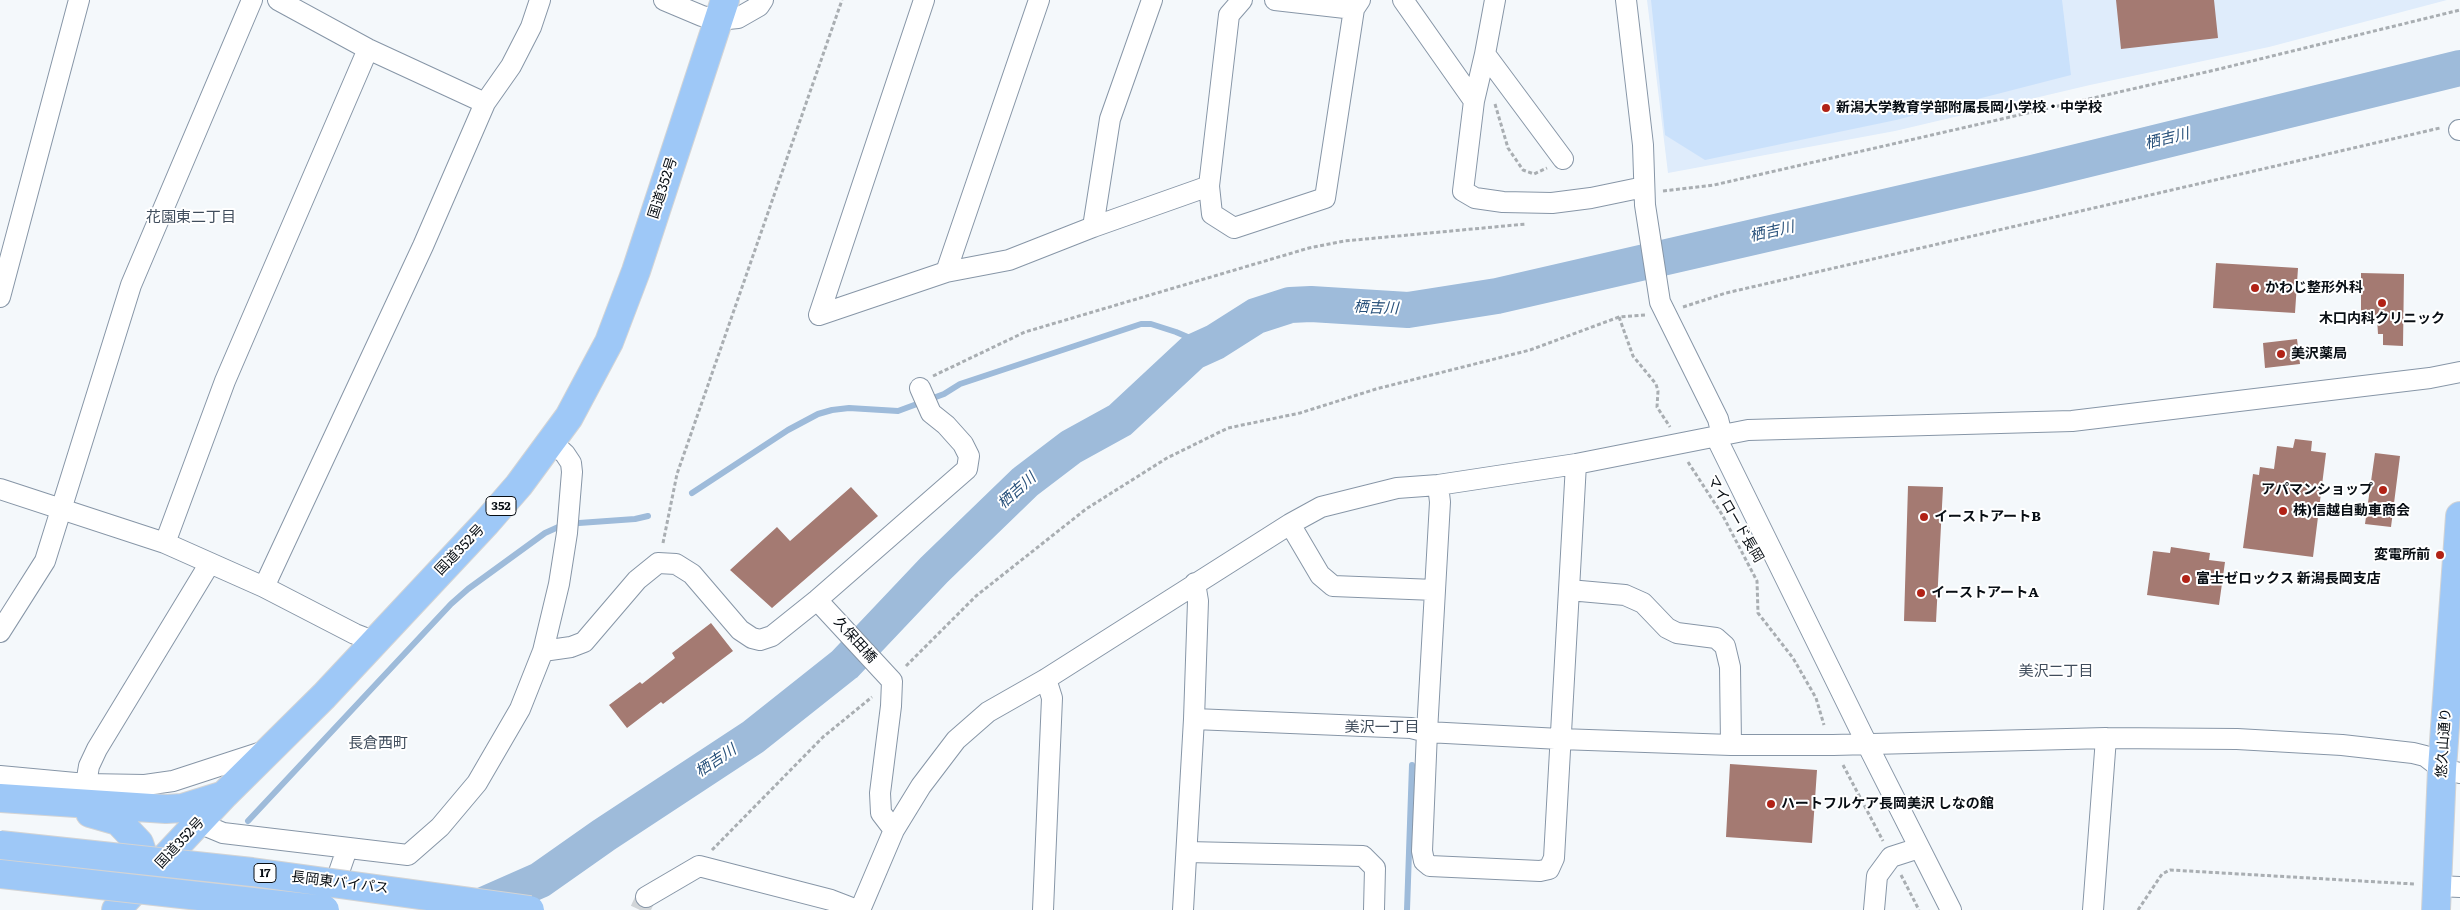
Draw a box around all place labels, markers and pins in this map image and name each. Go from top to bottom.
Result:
place label: 新潟大学教育学部附属長岡小学校・中学校 [1836,100,2102,116]
marker: 新潟大学教育学部附属長岡小学校・中学校 [1820,102,1832,114]
place label: かわじ整形外科 [2265,280,2363,296]
marker: かわじ整形外科 [2249,282,2261,294]
marker: 木口内科クリニック [2376,297,2388,309]
place label: 木口内科クリニック [2319,311,2445,327]
place label: 美沢薬局 [2291,346,2347,362]
marker: 美沢薬局 [2275,348,2287,360]
place label: アパマンショップ [2261,482,2373,498]
marker: アパマンショップ [2377,484,2389,496]
place label: 株)信越自動車商会 [2293,503,2410,519]
marker: 株)信越自動車商会 [2277,505,2289,517]
place label: イーストアートB [1934,509,2041,525]
marker: イーストアートB [1918,511,1930,523]
place label: 変電所前 [2374,547,2430,563]
marker: 変電所前 [2434,549,2446,561]
place label: 富士ゼロックス 新潟長岡支店 [2196,571,2381,587]
marker: 富士ゼロックス 新潟長岡支店 [2180,573,2192,585]
place label: イーストアートA [1931,585,2039,601]
marker: イーストアートA [1915,587,1927,599]
place label: ハートフルケア長岡美沢 しなの館 [1781,796,1994,812]
marker: ハートフルケア長岡美沢 しなの館 [1765,798,1777,810]

